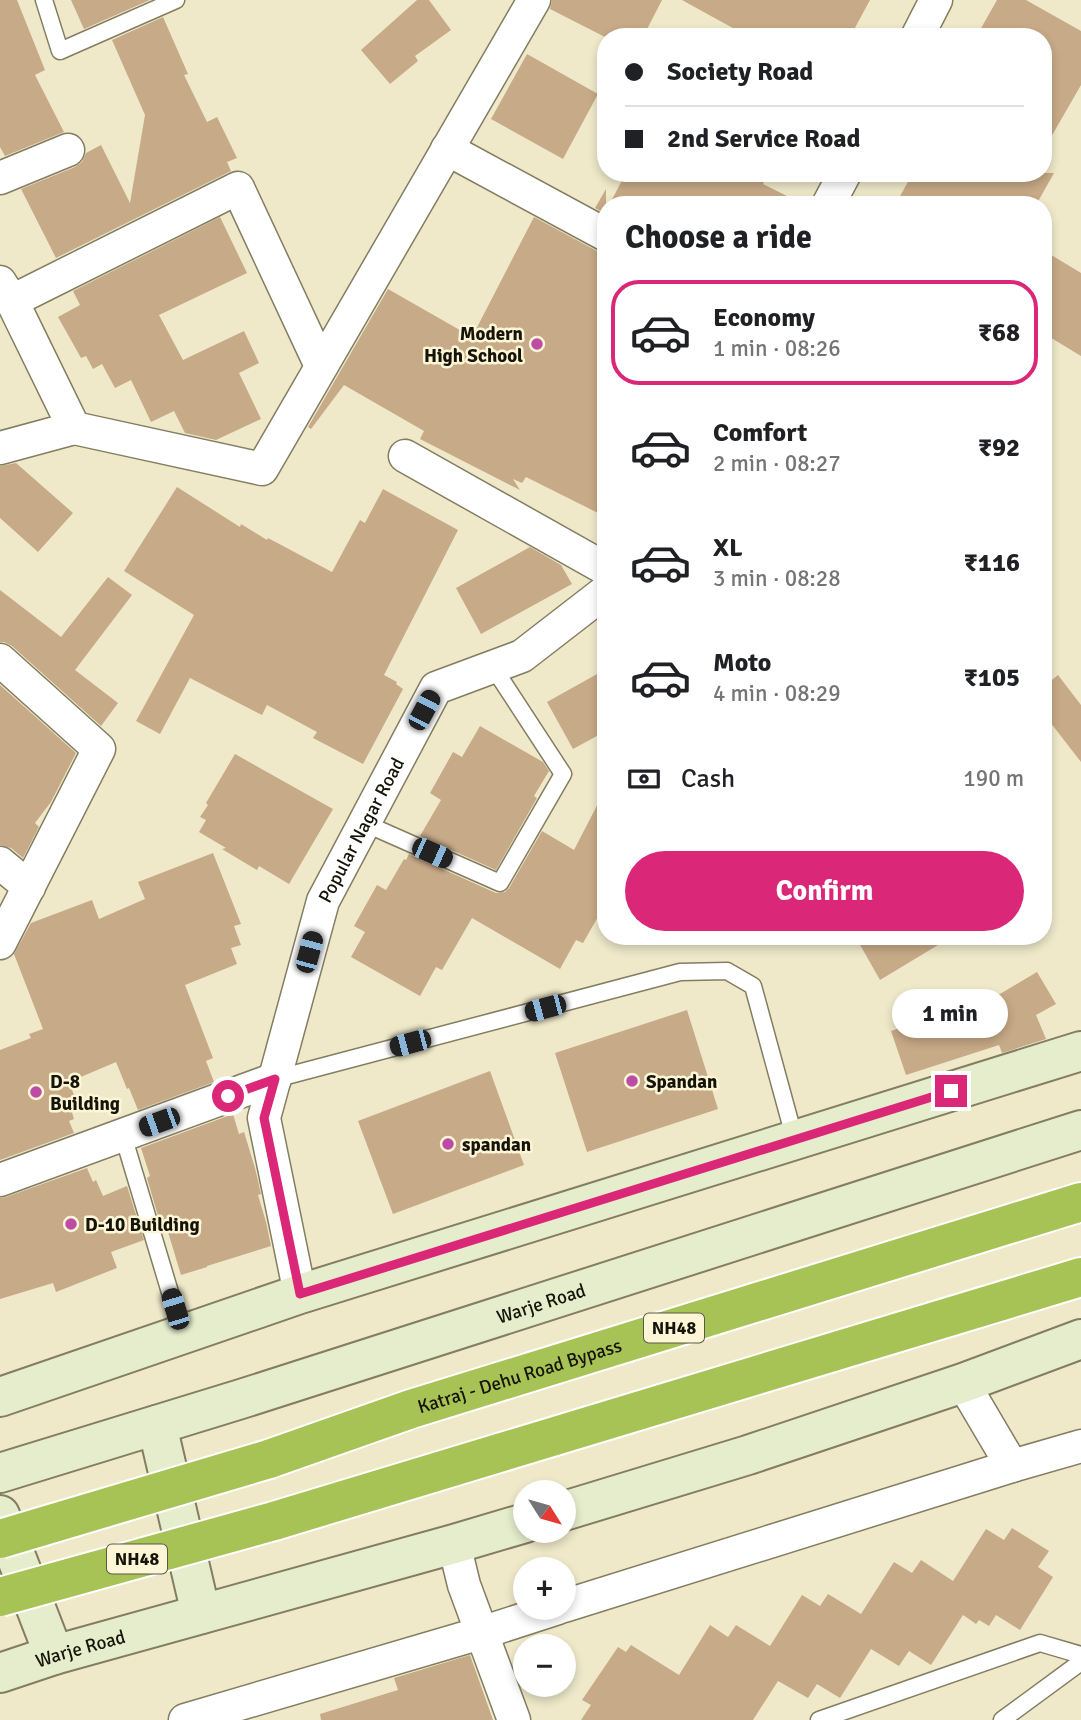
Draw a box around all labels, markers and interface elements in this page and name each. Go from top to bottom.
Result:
text: Society Road [667,56,813,88]
text: 2nd Service Road [667,123,861,155]
text: Choose a ride [625,218,812,257]
icon: car [629,301,692,364]
text: Economy [713,302,815,334]
text: ₹68 [978,317,1020,349]
place label: Modern High School [424,322,523,368]
text: 1 min · 08:26 [713,334,841,363]
marker: Modern High School [529,336,545,352]
icon: car [629,416,692,479]
text: Comfort [713,417,807,449]
text: ₹92 [978,432,1020,464]
text: 2 min · 08:27 [713,449,841,478]
icon: car [629,531,692,594]
text: XL [713,532,743,564]
text: ₹116 [964,547,1020,579]
text: 3 min · 08:28 [713,564,841,593]
icon: car [629,646,692,709]
text: Moto [713,647,771,679]
text: ₹105 [964,662,1020,694]
text: 4 min · 08:29 [713,679,841,708]
car [405,687,444,733]
street label: Popular Nagar Road [313,754,410,907]
icon: cash [625,760,663,798]
text: Cash [681,763,735,795]
text: 190 m [963,764,1024,793]
car [409,835,456,871]
button: Confirm [625,851,1024,931]
car [294,929,325,975]
callout: 1 min [893,990,1009,1038]
car [522,992,569,1024]
text: 1 min [922,999,978,1028]
car [387,1027,434,1059]
place label: D-8 Building [50,1070,120,1116]
place label: Spandan [646,1070,717,1094]
marker: Spandan [624,1073,640,1089]
route end [935,1075,967,1107]
route start [212,1080,244,1112]
marker: D-8 Building [28,1084,44,1100]
car [136,1105,183,1139]
place label: spandan [462,1133,531,1157]
marker: spandan [440,1136,456,1152]
place label: D-10 Building [85,1213,200,1237]
marker: D-10 Building [63,1216,79,1232]
street label: Warje Road [494,1278,589,1329]
car [159,1286,192,1332]
road number: NH48 [644,1314,704,1343]
street label: Katraj - Dehu Road Bypass [415,1334,625,1419]
north arrow [513,1480,576,1544]
map controls [513,1480,576,1697]
road number: NH48 [107,1544,167,1574]
button: + [513,1557,576,1620]
street label: Warje Road [33,1625,128,1673]
button: − [513,1634,576,1697]

